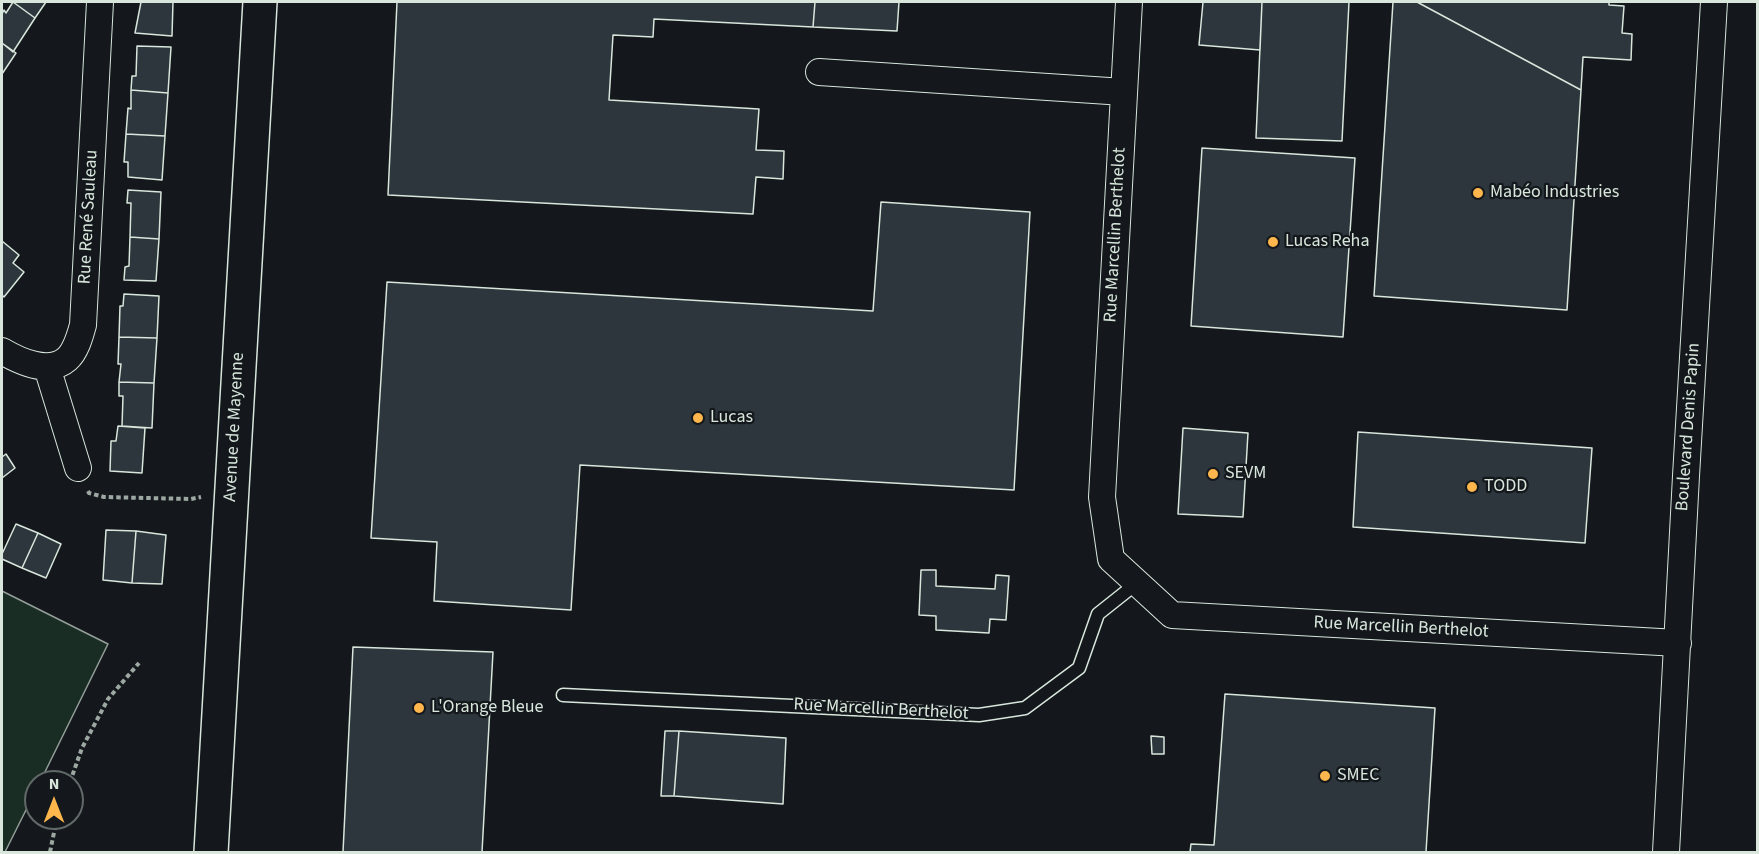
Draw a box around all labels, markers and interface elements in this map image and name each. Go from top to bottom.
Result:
street label: Rue Marcellin Berthelot [1101,147,1131,323]
street label: Rue René Sauleau [75,149,103,285]
place label: Mabéo Industries [1490,182,1619,204]
marker: Mabéo Industries [1471,186,1485,200]
place label: Lucas Reha [1285,231,1369,253]
marker: Lucas Reha [1266,235,1280,249]
street label: Boulevard Denis Papin [1672,342,1706,512]
street label: Avenue de Mayenne [220,352,250,502]
place label: Lucas [710,407,753,429]
marker: Lucas [691,411,705,425]
place label: SEVM [1225,463,1266,485]
marker: SEVM [1206,467,1220,481]
place label: TODD [1484,476,1527,498]
marker: TODD [1465,480,1479,494]
street label: Rue Marcellin Berthelot [1313,613,1489,643]
street label: Rue Marcellin Berthelot [793,695,969,725]
place label: L'Orange Bleue [431,697,543,719]
marker: L'Orange Bleue [412,701,426,715]
place label: SMEC [1337,765,1379,787]
marker: SMEC [1318,769,1332,783]
north arrow [24,770,84,830]
text: N [49,773,59,795]

